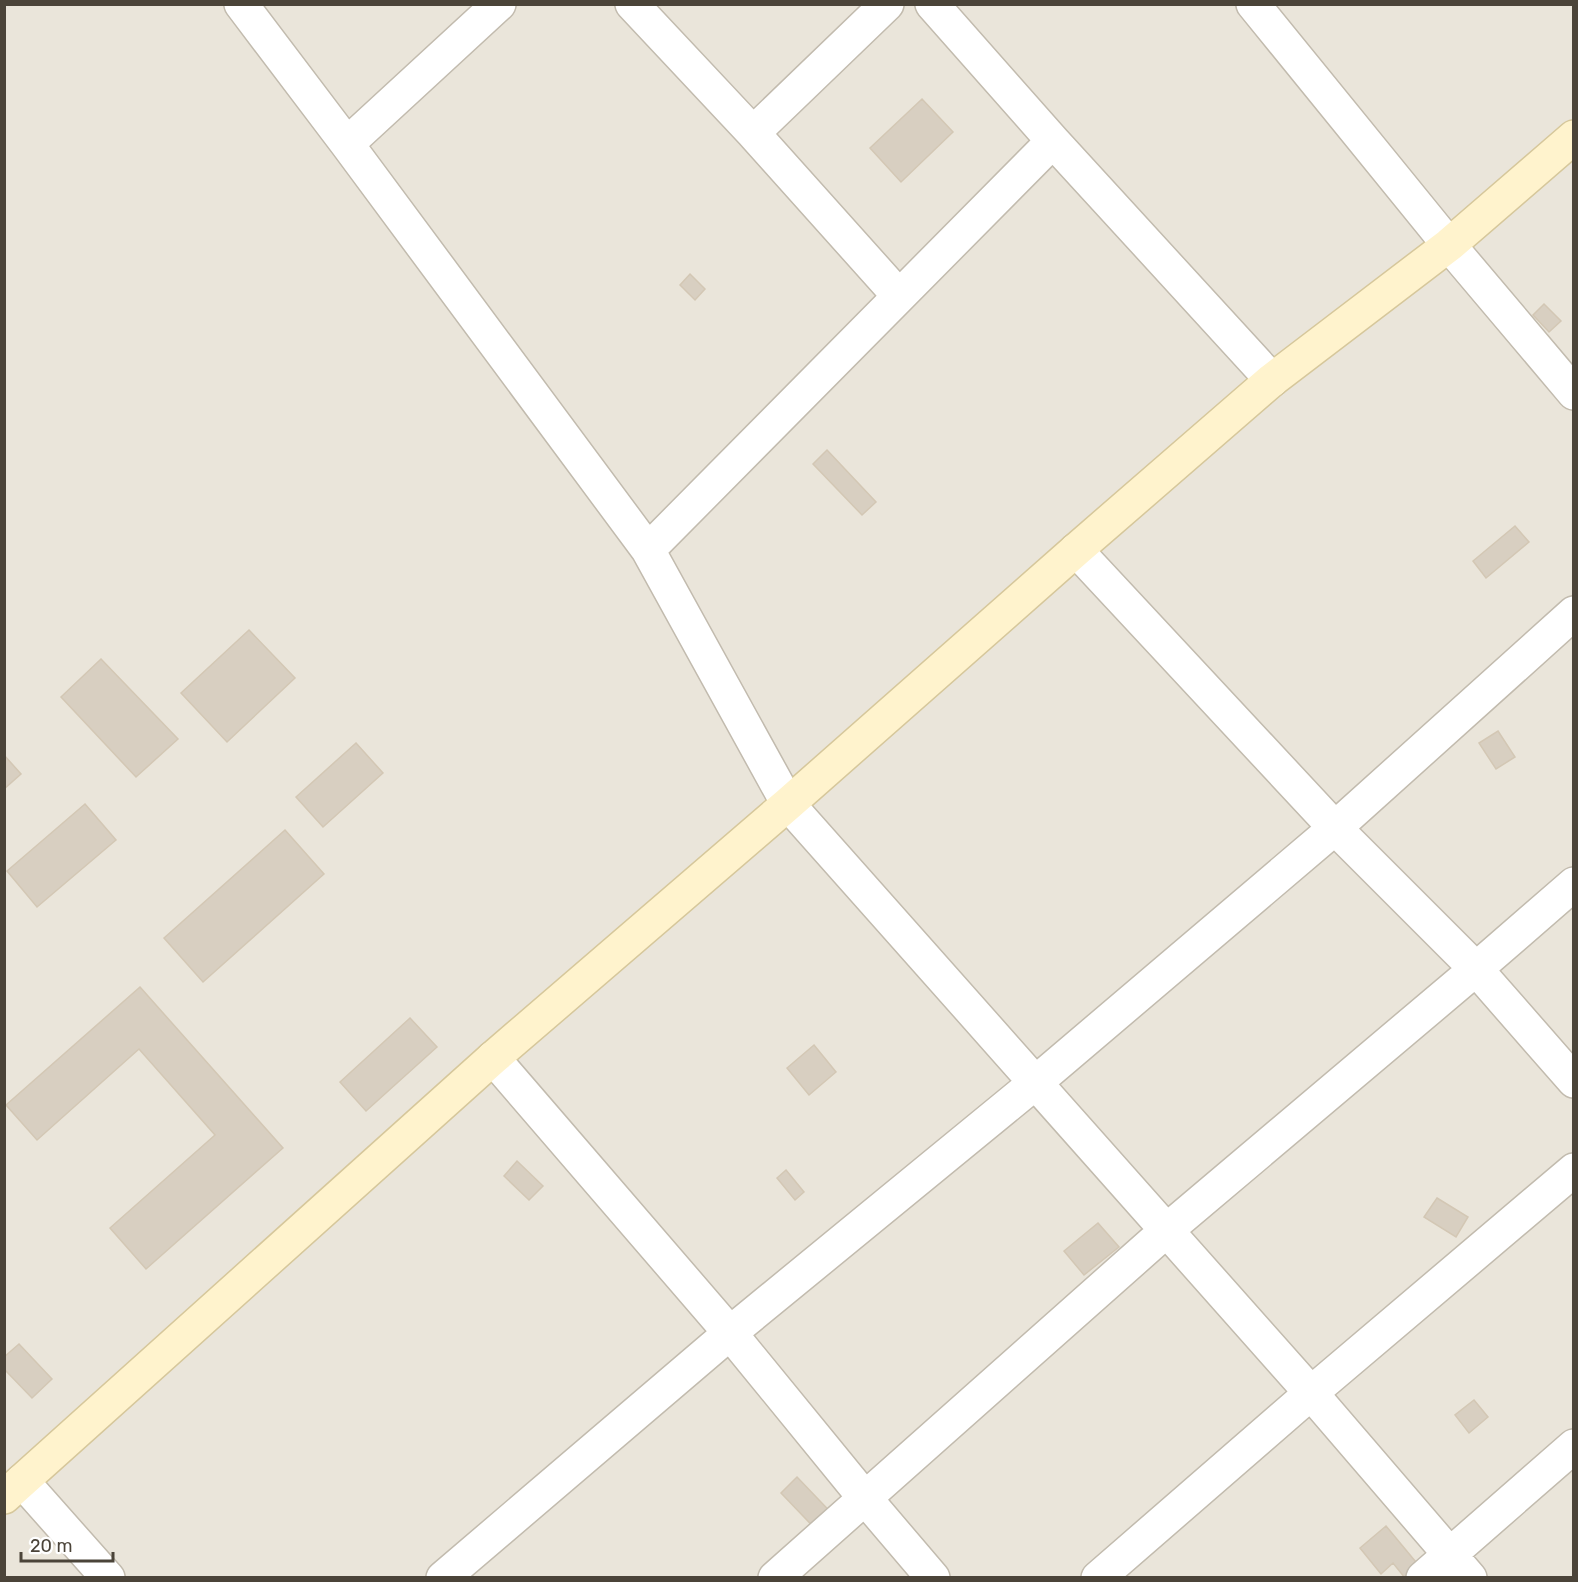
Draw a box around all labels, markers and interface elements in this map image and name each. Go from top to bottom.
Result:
scale bar [21,1525,112,1563]
text: 20 m [30,1535,72,1557]

